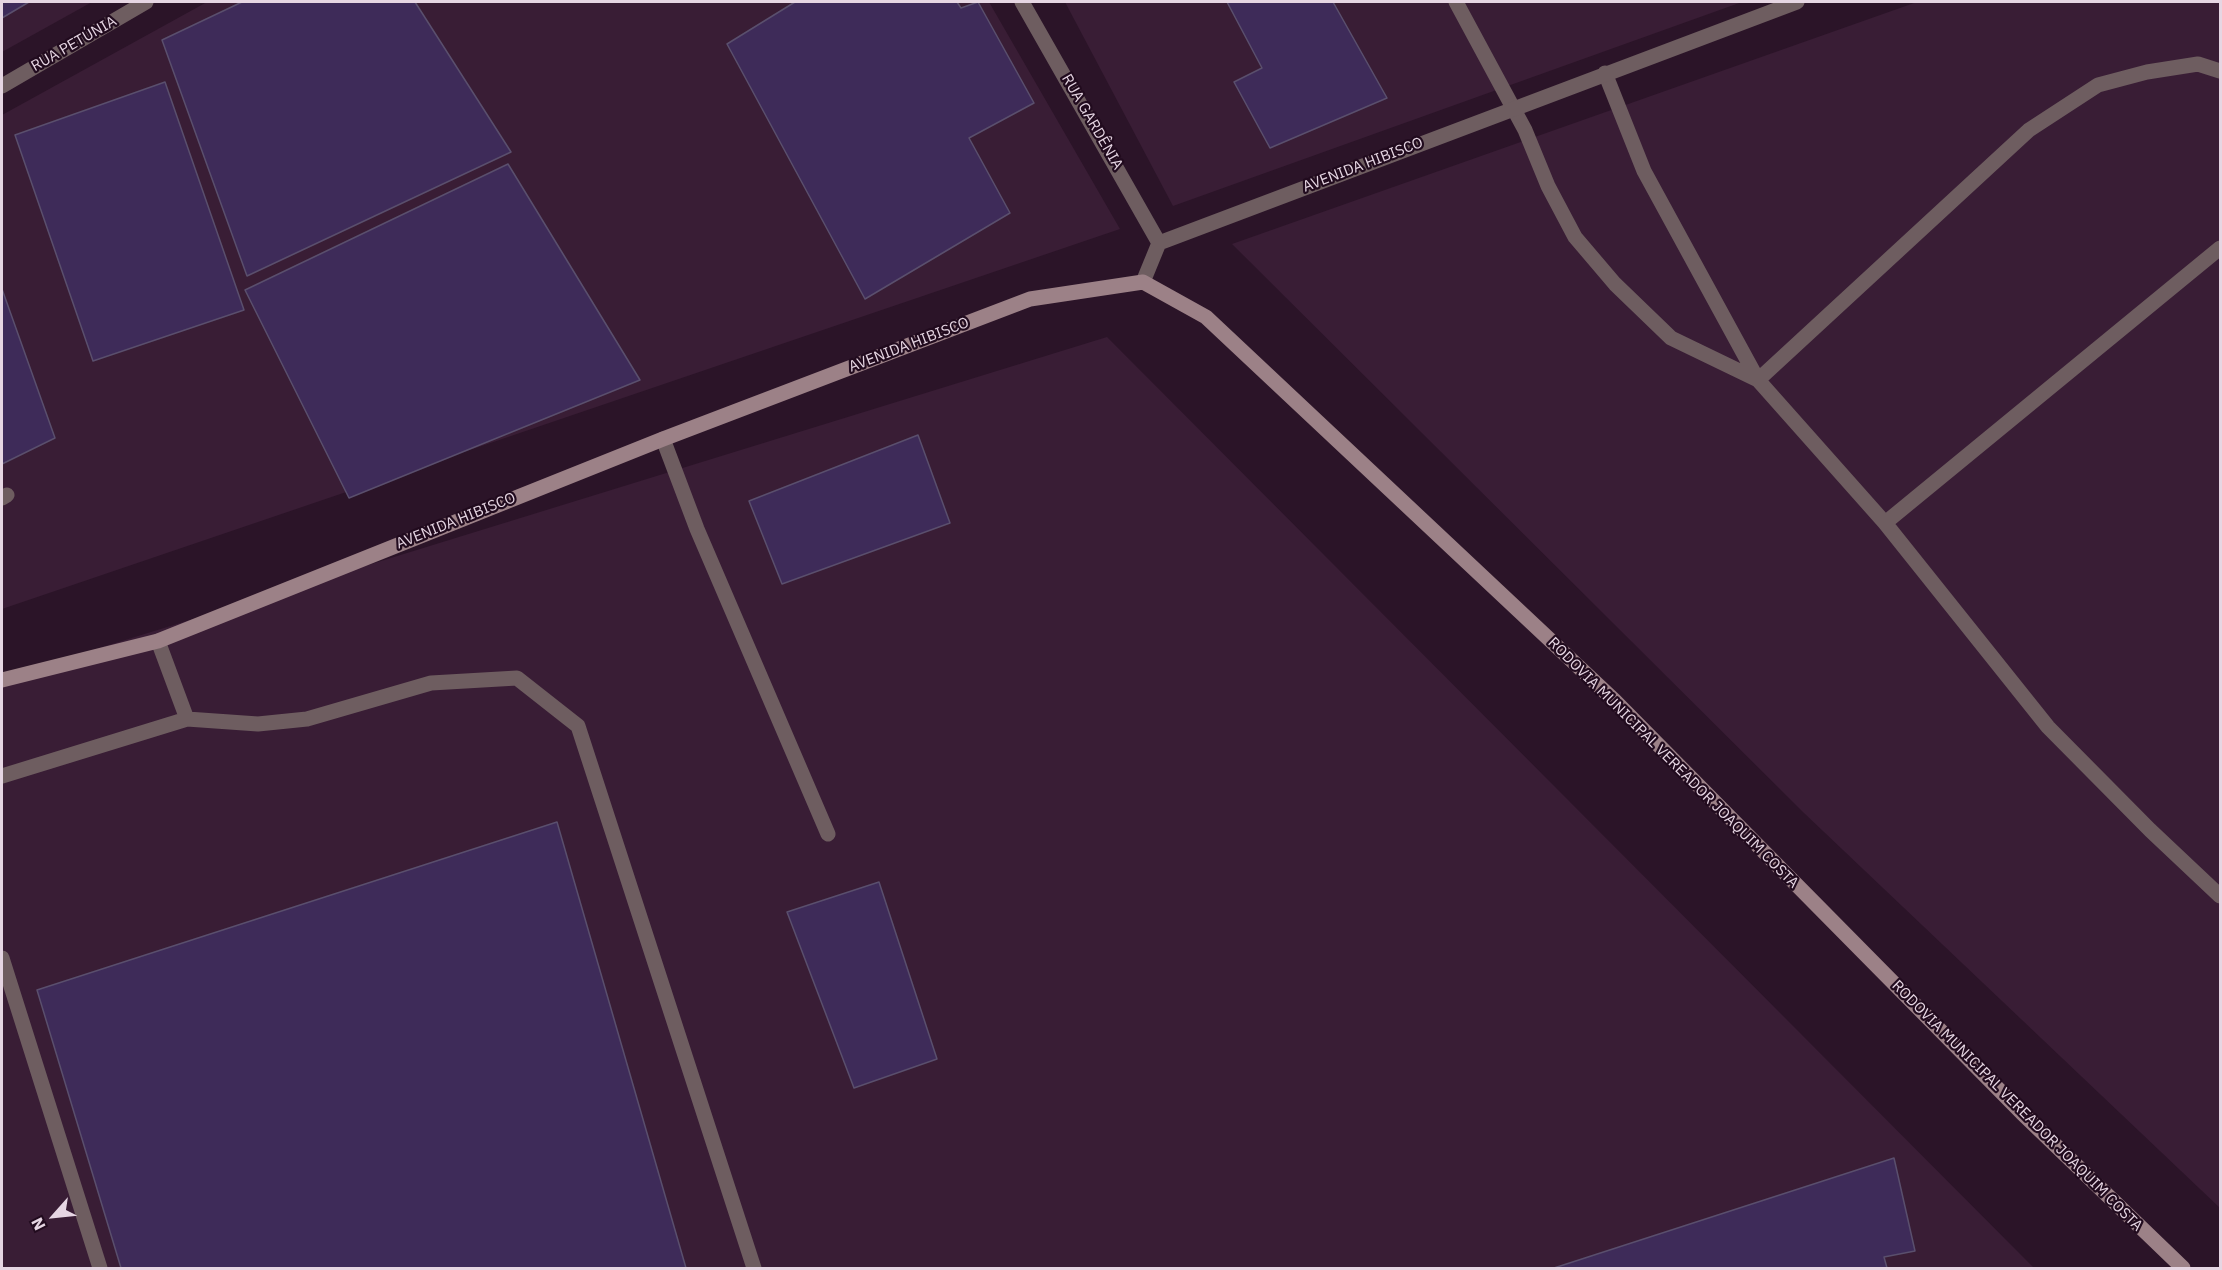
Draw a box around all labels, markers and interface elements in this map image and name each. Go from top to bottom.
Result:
street label: RUA PETÚNIA [28,12,120,76]
street label: RUA GARDÊNIA [1057,71,1127,173]
street label: AVENIDA HIBISCO [1300,134,1426,196]
street label: AVENIDA HIBISCO [846,314,972,376]
street label: AVENIDA HIBISCO [394,489,518,553]
street label: RODOVIA MUNICIPAL VEREADOR JOAQUIM COSTA [1544,634,1802,892]
street label: RODOVIA MUNICIPAL VEREADOR JOAQUIM COSTA [1888,977,2146,1235]
north arrow [24,1186,84,1246]
text: N [26,1214,50,1234]

